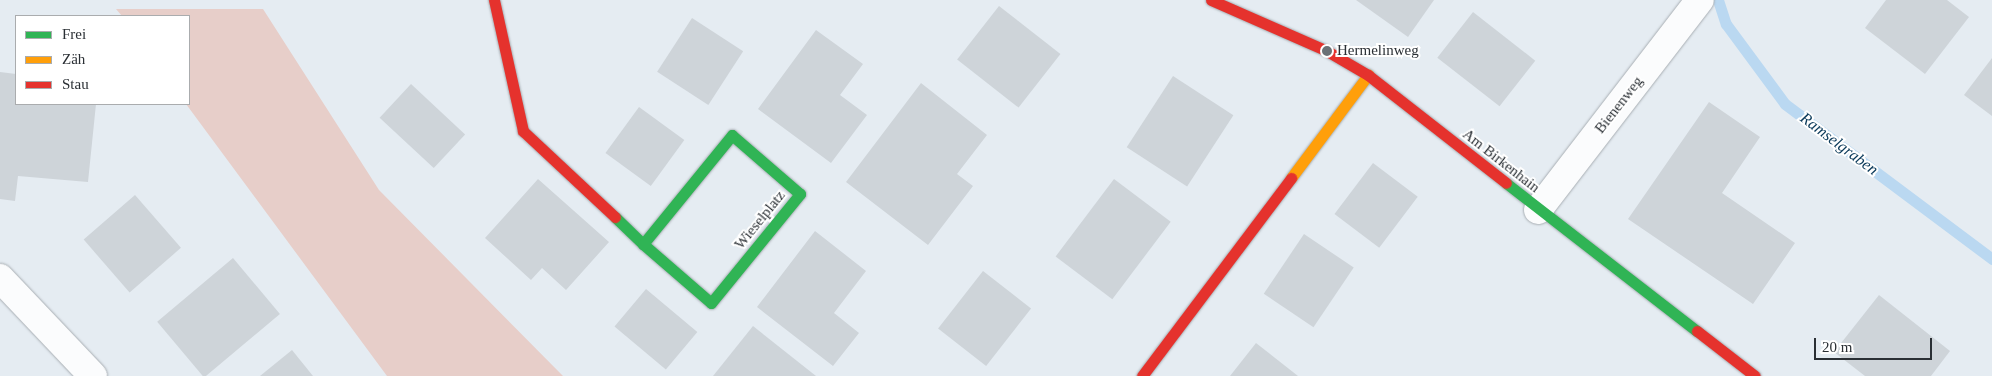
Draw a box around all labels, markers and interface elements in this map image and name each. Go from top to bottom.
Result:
legend [15,15,190,105]
text: Frei [62,26,86,42]
place label: Hermelinweg [1337,42,1419,60]
marker: Hermelinweg [1321,45,1333,57]
text: Zäh [62,51,85,67]
street label: Bienenweg [1591,73,1647,137]
text: Stau [62,76,89,92]
water label: Ramselgraben [1796,109,1882,179]
street label: Am Birkenhain [1459,125,1543,197]
street label: Wieselplatz [731,187,789,253]
scale bar [1817,328,1934,360]
text: 20 m [1822,339,1852,355]

